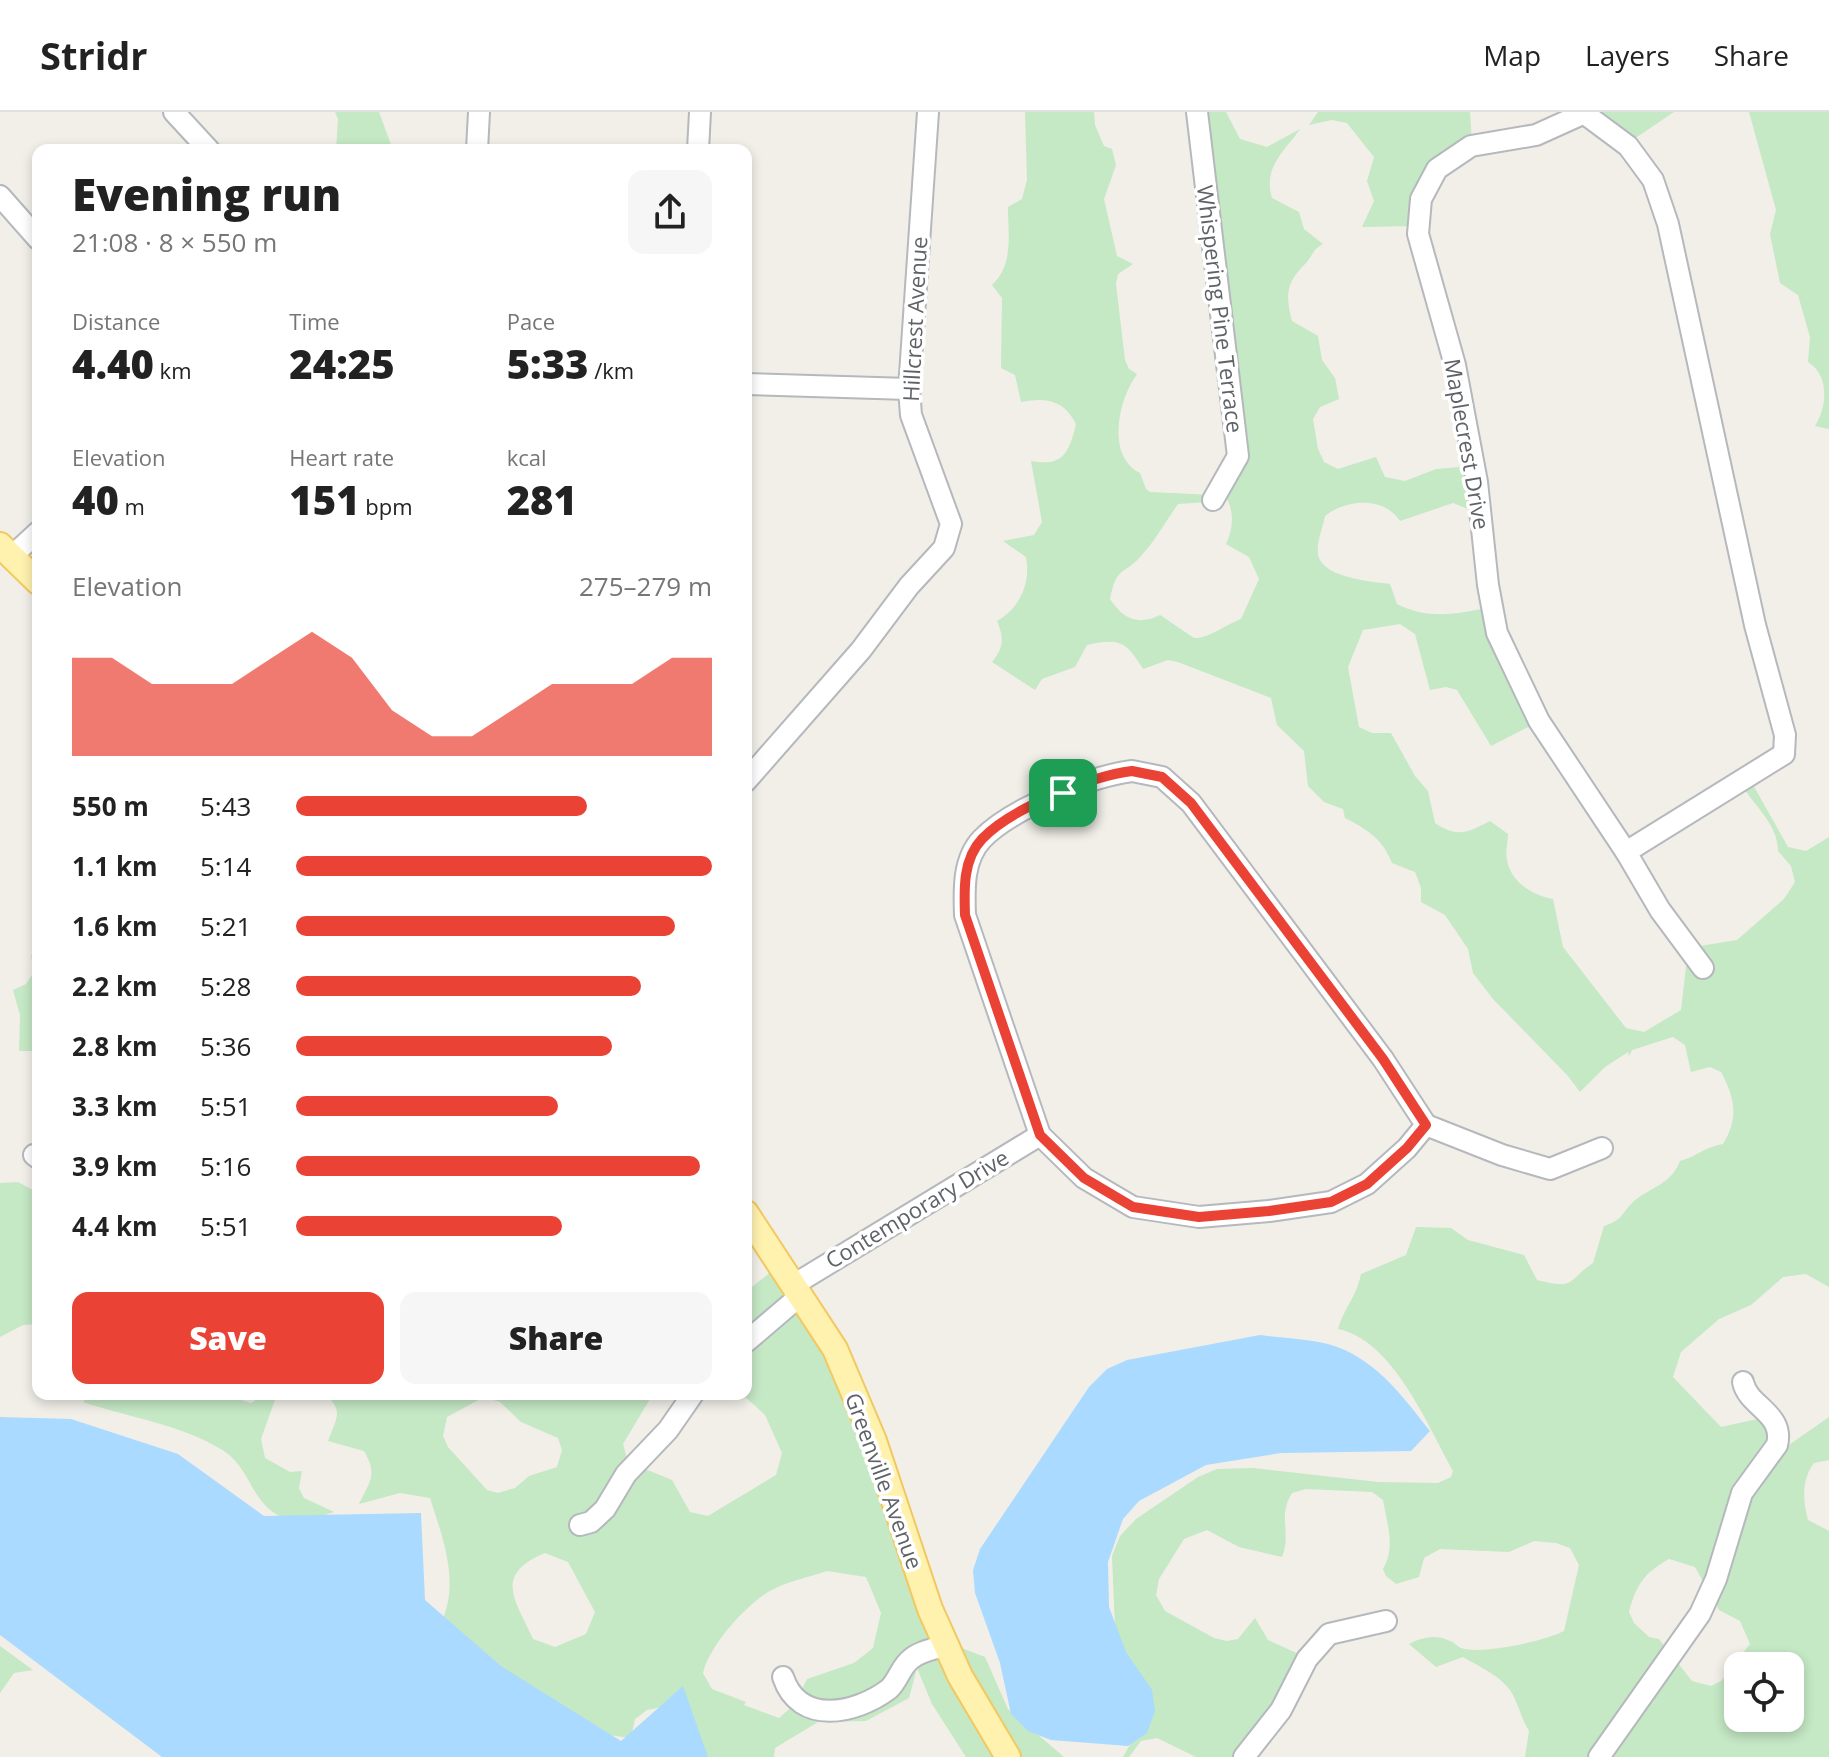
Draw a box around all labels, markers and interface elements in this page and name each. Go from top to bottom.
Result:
text: Stridr [40,29,148,81]
text: Map [1483,36,1541,74]
text: Layers [1585,36,1670,74]
text: Share [1714,36,1789,74]
text: Evening run [72,164,341,224]
button: share [628,170,712,254]
street label: Whispering Pine Terrace [1191,183,1251,434]
text: 21:08 · 8 × 550 m [72,224,277,260]
street label: Hillcrest Avenue [895,236,933,402]
text: Distance [72,306,160,336]
text: Time [289,306,340,336]
text: Pace [507,306,555,336]
text: 4.40 [72,336,154,391]
text: 24:25 [289,336,395,391]
text: 5:33 [507,336,589,391]
text: km [154,355,192,385]
text: /km [589,355,634,385]
street label: Maplecrest Drive [1438,356,1498,532]
text: Elevation [72,442,165,472]
text: Heart rate [289,442,394,472]
text: kcal [507,442,547,472]
text: 40 [72,472,119,527]
text: 151 [289,472,360,527]
text: 281 [507,472,577,527]
text: m [119,491,145,521]
text: bpm [360,491,413,521]
text: Elevation [72,568,182,604]
text: 275–279 m [579,568,712,604]
pin [1029,759,1097,827]
icon: arrive [1041,771,1085,815]
text: 550 m [72,788,149,824]
text: 5:43 [200,788,251,824]
text: 1.1 km [72,848,158,884]
text: 5:14 [200,848,251,884]
text: 1.6 km [72,908,158,944]
text: 5:21 [200,908,251,944]
text: 2.2 km [72,968,158,1004]
text: 5:28 [200,968,251,1004]
text: 2.8 km [72,1028,158,1064]
text: 5:36 [200,1028,251,1064]
text: 3.3 km [72,1088,158,1124]
text: 5:51 [200,1088,251,1124]
street label: Contemporary Drive [819,1142,1014,1275]
text: 3.9 km [72,1148,158,1184]
text: 5:16 [200,1148,251,1184]
text: 4.4 km [72,1208,158,1244]
text: 5:51 [200,1208,251,1244]
button: Save [72,1292,384,1384]
button: Share [400,1292,712,1384]
street label: Greenville Avenue [839,1388,931,1573]
map controls [1724,1652,1804,1732]
button: locate [1724,1652,1804,1732]

